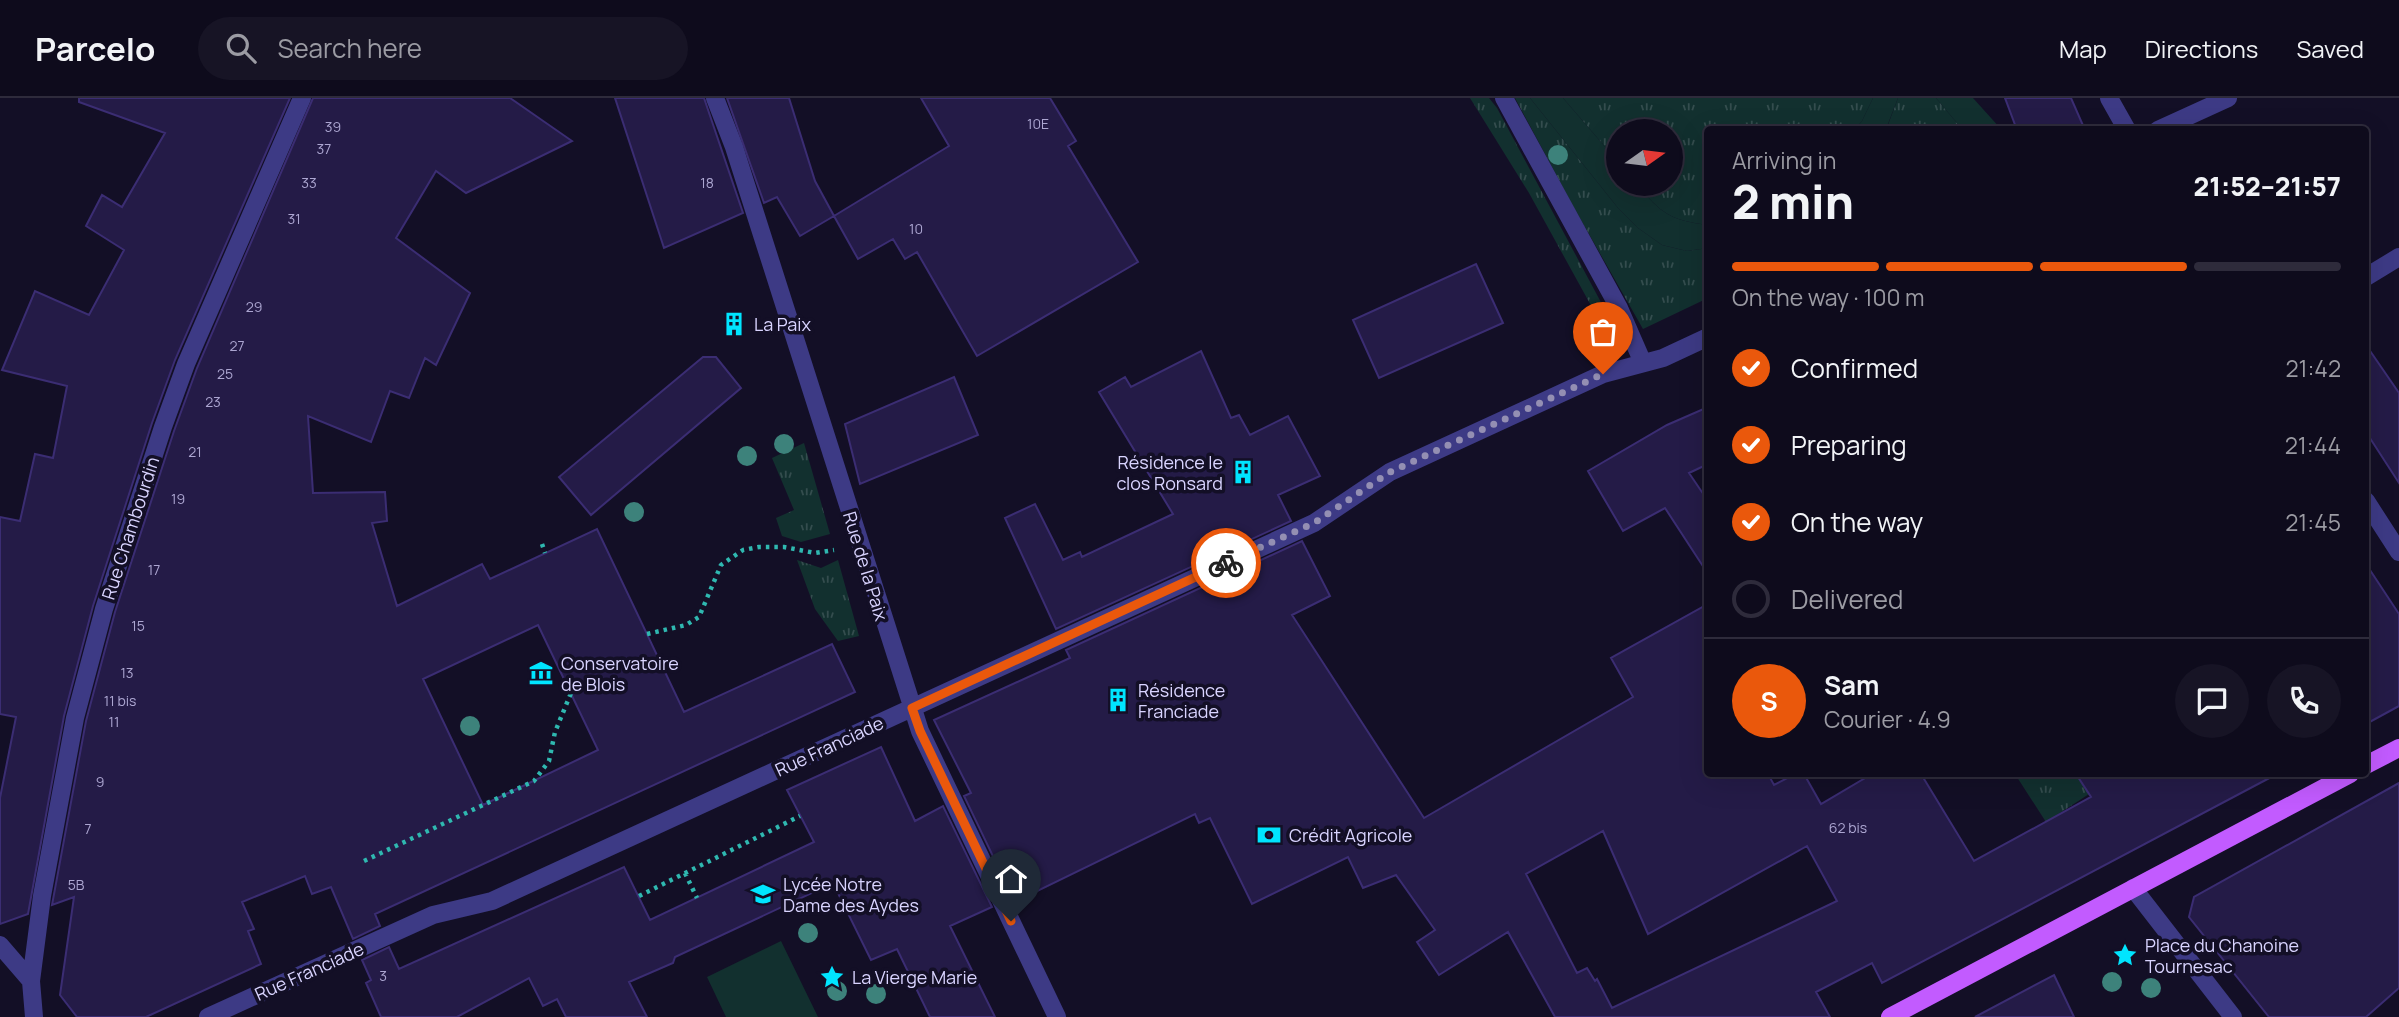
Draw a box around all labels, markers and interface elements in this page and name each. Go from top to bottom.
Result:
search box [198,17,688,80]
text: Parcelo [35,26,156,71]
icon: search [222,29,260,67]
text: Search here [278,30,422,66]
text: Map [2059,32,2107,65]
text: Directions [2145,32,2258,65]
text: Saved [2296,32,2364,65]
house number: 10E [1027,114,1049,133]
house number: 39 [325,117,341,136]
north arrow [1606,119,1684,196]
map controls [1606,119,1683,196]
house number: 37 [317,139,331,158]
text: Arriving in [1732,144,1837,176]
text: 21:52–21:57 [2194,168,2341,204]
text: 2 min [1732,170,1854,233]
house number: 33 [301,173,317,192]
house number: 18 [700,173,714,192]
house number: 31 [287,209,301,228]
house number: 10 [909,219,923,238]
text: On the way · 100 m [1732,281,1925,313]
house number: 29 [246,297,262,316]
pin [1573,302,1633,374]
building icon: La Paix [720,310,748,338]
place label: La Paix [754,312,811,336]
icon: bag [1584,313,1622,351]
house number: 27 [229,336,245,355]
icon: check [1732,349,1770,387]
text: Confirmed [1791,350,1918,386]
text: 21:42 [2285,352,2341,384]
house number: 25 [217,364,233,383]
house number: 23 [205,392,221,411]
icon: check [1732,426,1770,464]
text: Preparing [1791,427,1907,463]
text: 21:44 [2285,429,2341,461]
house number: 21 [188,442,202,461]
place label: Résidence le clos Ronsard [1116,450,1223,495]
street label: Rue Chambourdin [96,453,164,603]
building icon: Résidence le clos Ronsard [1229,458,1257,486]
house number: 19 [171,489,185,508]
icon: check [1732,503,1770,541]
text: On the way [1791,504,1923,540]
text: 21:45 [2285,506,2341,538]
street label: Rue de la Paix [838,509,894,624]
courier [1191,528,1261,598]
icon: bike [1207,544,1245,582]
house number: 17 [148,560,160,579]
text: Delivered [1791,581,1903,617]
house number: 15 [131,616,145,635]
place label: Conservatoire de Blois [561,651,679,696]
museum icon: Conservatoire de Blois [527,659,555,687]
house number: 13 [120,663,134,682]
button: chat [2175,664,2249,738]
button: phone [2267,664,2341,738]
text: Sam [1824,667,1879,703]
place label: Résidence Franciade [1138,678,1225,723]
text: S [1760,683,1778,719]
building icon: Résidence Franciade [1104,686,1132,714]
house number: 11 bis [104,691,136,710]
text: Courier · 4.9 [1824,703,1951,735]
street label: Rue Franciade [771,710,887,782]
house number: 11 [109,712,119,731]
house number: 9 [96,772,104,791]
house number: 62 bis [1829,818,1867,837]
house number: 7 [84,819,92,838]
bank icon: Crédit Agricole [1255,821,1283,849]
place label: Crédit Agricole [1289,823,1412,847]
pin [981,849,1041,921]
icon: home [992,860,1030,898]
place label: Lycée Notre Dame des Aydes [783,872,919,917]
house number: 5B [68,875,85,894]
school or university icon: Lycée Notre Dame des Aydes [749,880,777,908]
place label: Place du Chanoine Tournesac [2145,933,2299,978]
street label: Rue Franciade [251,936,367,1006]
place icon: Place du Chanoine Tournesac [2111,941,2139,969]
place icon: La Vierge Marie [818,963,846,991]
place label: La Vierge Marie [852,965,977,989]
house number: 3 [379,966,387,985]

